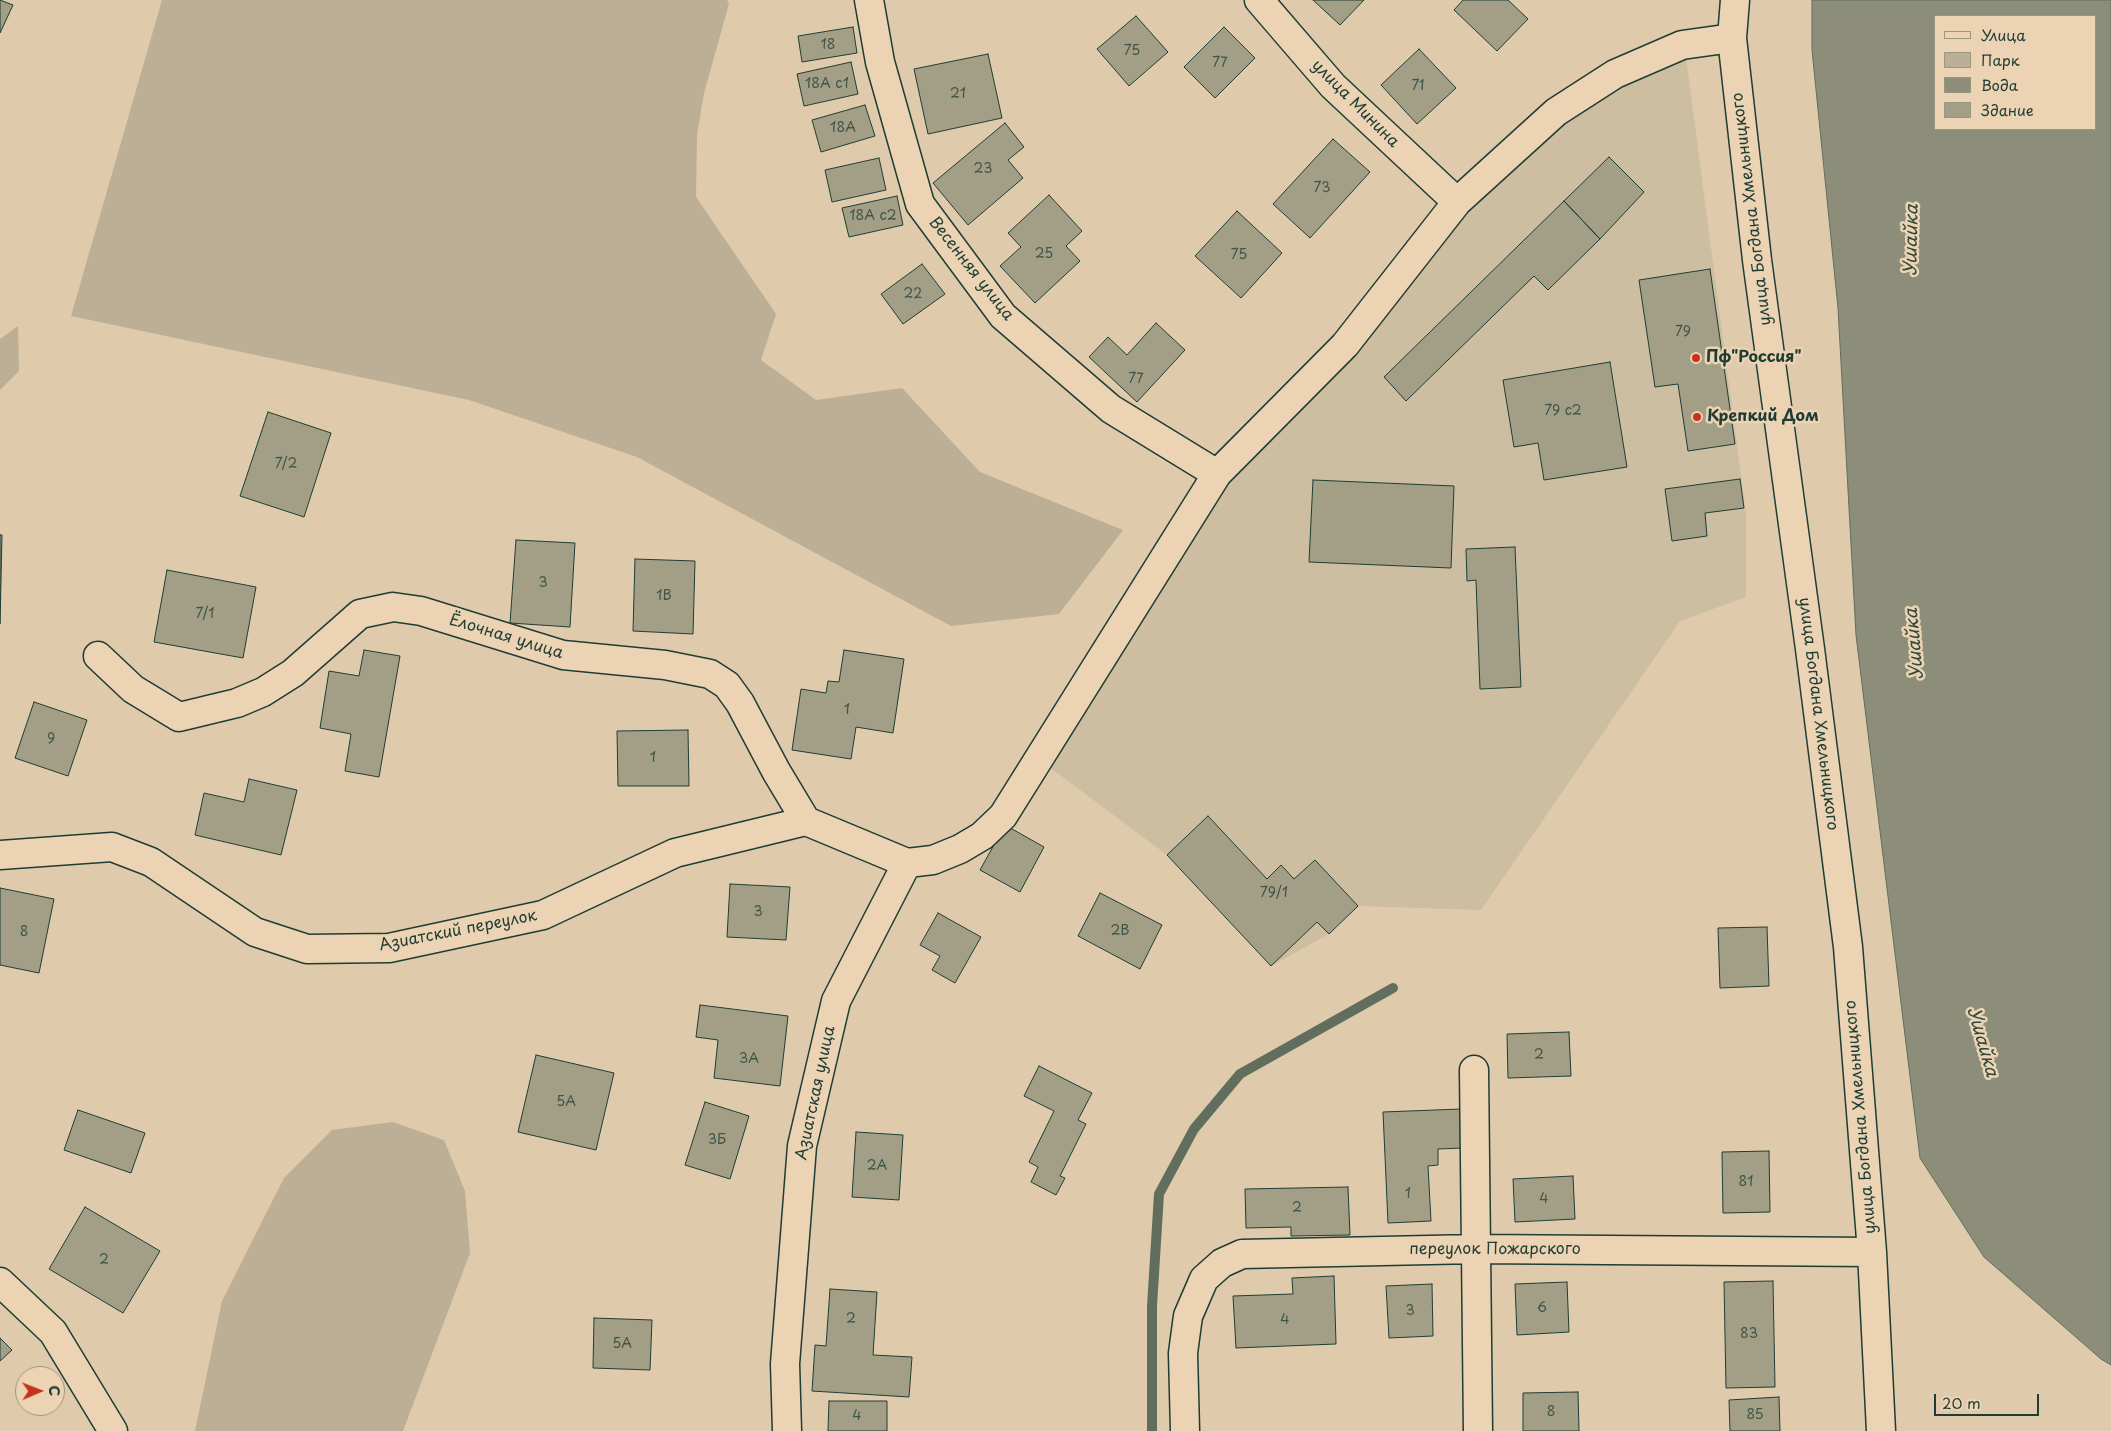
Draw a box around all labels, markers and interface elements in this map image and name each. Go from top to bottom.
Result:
legend [1934,15,2096,130]
text: Улица [1981,23,2026,46]
house number: 18 [820,37,836,53]
house number: 75 [1124,43,1140,59]
text: Парк [1981,48,2020,71]
house number: 77 [1212,55,1228,71]
street label: улица Минина [1307,56,1403,152]
text: Вода [1981,73,2018,96]
house number: 18А с1 [805,76,849,92]
house number: 71 [1411,78,1425,94]
house number: 21 [950,86,966,102]
street label: улица Богдана Хмельницкого [1728,91,1776,327]
text: Здание [1981,98,2034,121]
house number: 18А [830,120,856,136]
house number: 23 [974,161,992,177]
house number: 73 [1314,180,1330,196]
water label: Ушайка [1901,204,1923,276]
house number: 18А с2 [849,208,897,224]
street label: Весенняя улица [925,213,1017,325]
house number: 25 [1035,246,1053,262]
house number: 75 [1231,247,1247,263]
house number: 22 [904,286,922,302]
house number: 79 [1675,324,1691,340]
place label: Пф"Россия" [1706,348,1802,368]
marker: Пф"Россия" [1690,352,1702,364]
house number: 77 [1128,371,1144,387]
house number: 79 с2 [1544,403,1582,419]
place label: Крепкий Дом [1707,407,1819,427]
marker: Крепкий Дом [1691,411,1703,423]
house number: 7/2 [275,456,297,472]
house number: 3 [538,575,548,591]
house number: 1В [656,588,672,604]
street label: улица Богдана Хмельницкого [1794,596,1842,832]
house number: 7/1 [195,606,215,622]
water label: Ушайка [1901,607,1929,681]
street label: Ёлочная улица [447,611,565,663]
house number: 1 [844,702,850,718]
house number: 9 [47,731,55,747]
house number: 1 [650,750,656,766]
house number: 79/1 [1260,885,1288,901]
house number: 3 [753,904,763,920]
street label: Азиатский переулок [378,906,538,956]
house number: 2В [1110,923,1130,939]
house number: 8 [20,924,28,940]
street label: улица Богдана Хмельницкого [1841,999,1881,1235]
water label: Ушайка [1962,1005,2002,1079]
street label: Азиатская улица [792,1024,840,1162]
house number: 2 [1534,1047,1544,1063]
house number: 3А [739,1051,759,1067]
house number: 5А [556,1094,576,1110]
house number: 3Б [708,1132,726,1148]
house number: 2А [867,1158,887,1174]
house number: 81 [1739,1174,1753,1190]
house number: 1 [1405,1186,1411,1202]
house number: 4 [1539,1191,1549,1207]
house number: 2 [1292,1200,1302,1216]
street label: переулок Пожарского [1409,1240,1581,1260]
house number: 2 [99,1252,109,1268]
house number: 6 [1537,1300,1547,1316]
house number: 3 [1405,1303,1415,1319]
house number: 2 [846,1311,856,1327]
house number: 4 [1280,1312,1290,1328]
house number: 83 [1740,1326,1758,1342]
house number: 5А [612,1336,632,1352]
north arrow [15,1366,65,1416]
scale bar [1936,1384,2041,1416]
text: С [44,1385,65,1396]
text: 20 m [1942,1391,1981,1414]
house number: 8 [1547,1404,1555,1420]
house number: 85 [1746,1407,1764,1423]
house number: 4 [852,1408,862,1424]

